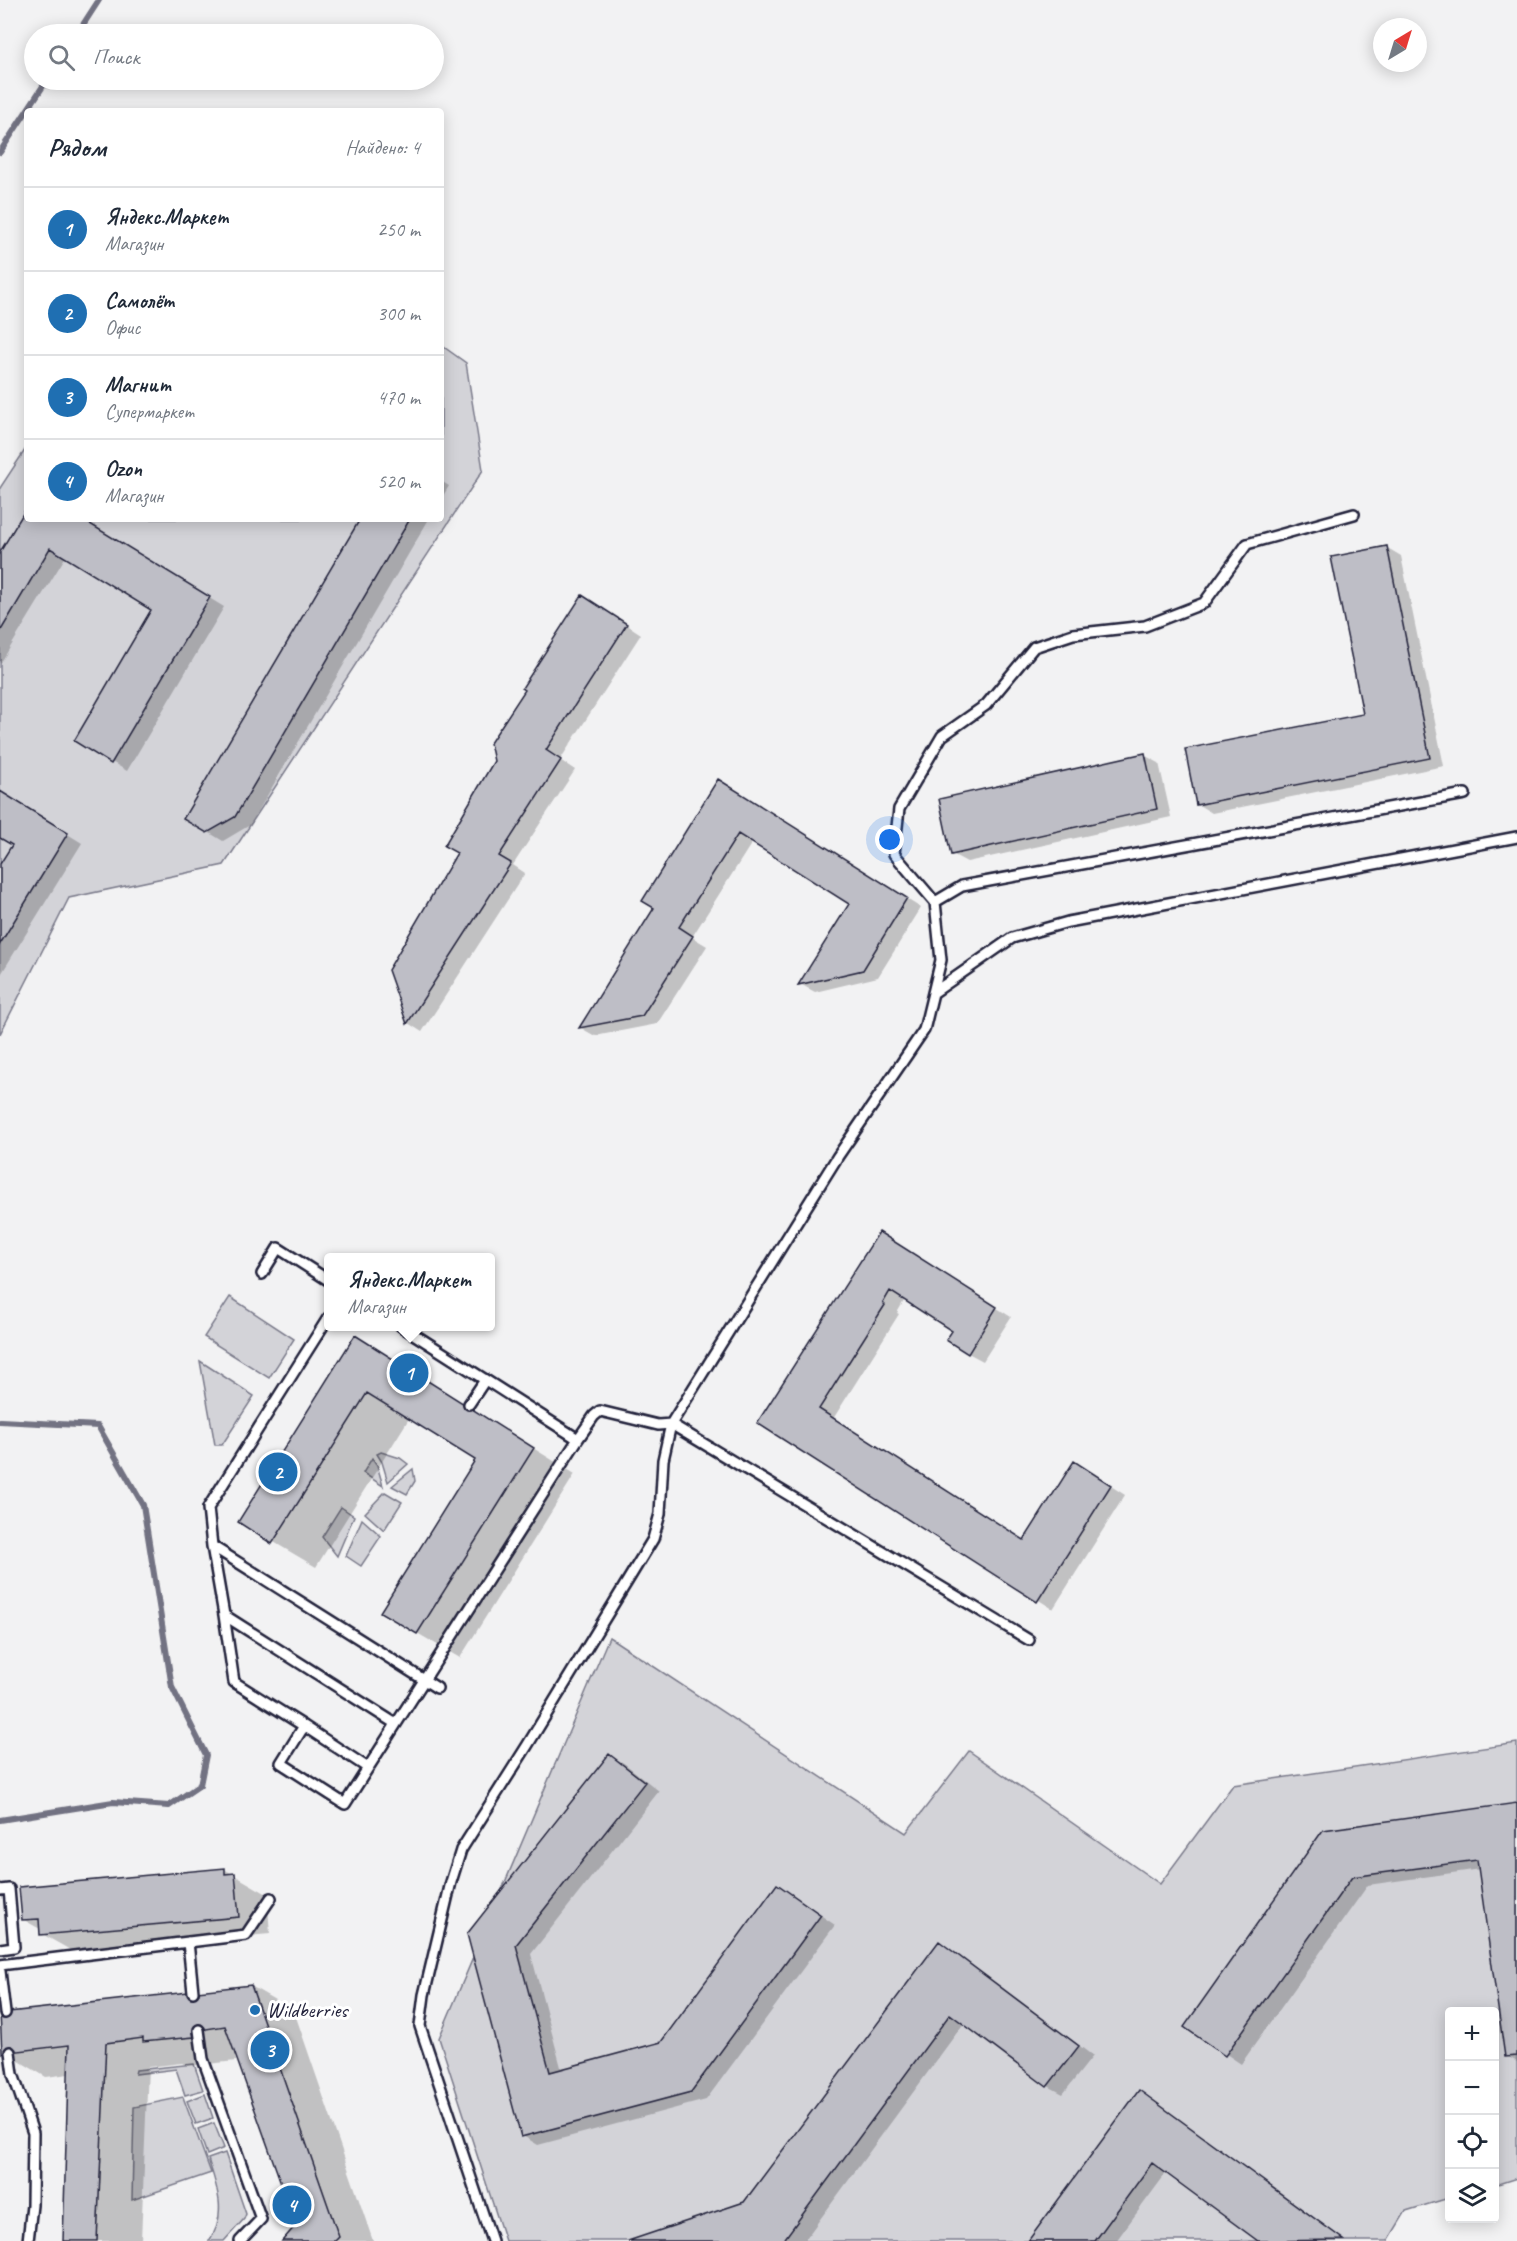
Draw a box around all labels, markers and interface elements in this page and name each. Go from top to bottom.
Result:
north arrow [1373,18,1427,72]
search box [24,24,444,90]
icon: search [45,41,78,74]
text: Поиск [93,43,139,71]
text: Рядом [48,131,106,164]
text: Найдено: 4 [345,135,420,160]
text: Яндекс.Маркет [105,203,229,231]
text: 1 [63,217,72,242]
text: 250 m [377,217,420,242]
text: Магазин [105,231,163,256]
text: Самолёт [105,287,174,315]
text: 2 [63,301,72,326]
text: 300 m [377,301,420,326]
text: Офис [105,315,140,340]
text: Магнит [105,371,171,399]
text: 3 [63,385,72,410]
text: 470 m [377,385,420,410]
text: Супермаркет [105,399,194,424]
text: Ozon [105,455,142,483]
text: 4 [63,469,72,494]
text: 520 m [377,469,420,494]
text: Магазин [105,483,163,508]
your location [875,825,904,854]
popup [324,1253,495,1331]
text: Яндекс.Маркет [348,1266,471,1294]
text: Магазин [348,1294,406,1319]
pin: 1 [390,1350,428,1396]
pin: 2 [258,1450,298,1494]
place label: Wildberries [267,1997,349,2023]
marker: Wildberries [248,2003,262,2017]
map controls [1445,2007,1499,2223]
button: + [1445,2007,1499,2061]
pin: 3 [250,2028,290,2072]
button: − [1445,2061,1499,2115]
button: locate [1445,2115,1499,2169]
button: layers [1445,2169,1499,2223]
pin: 4 [272,2182,312,2228]

